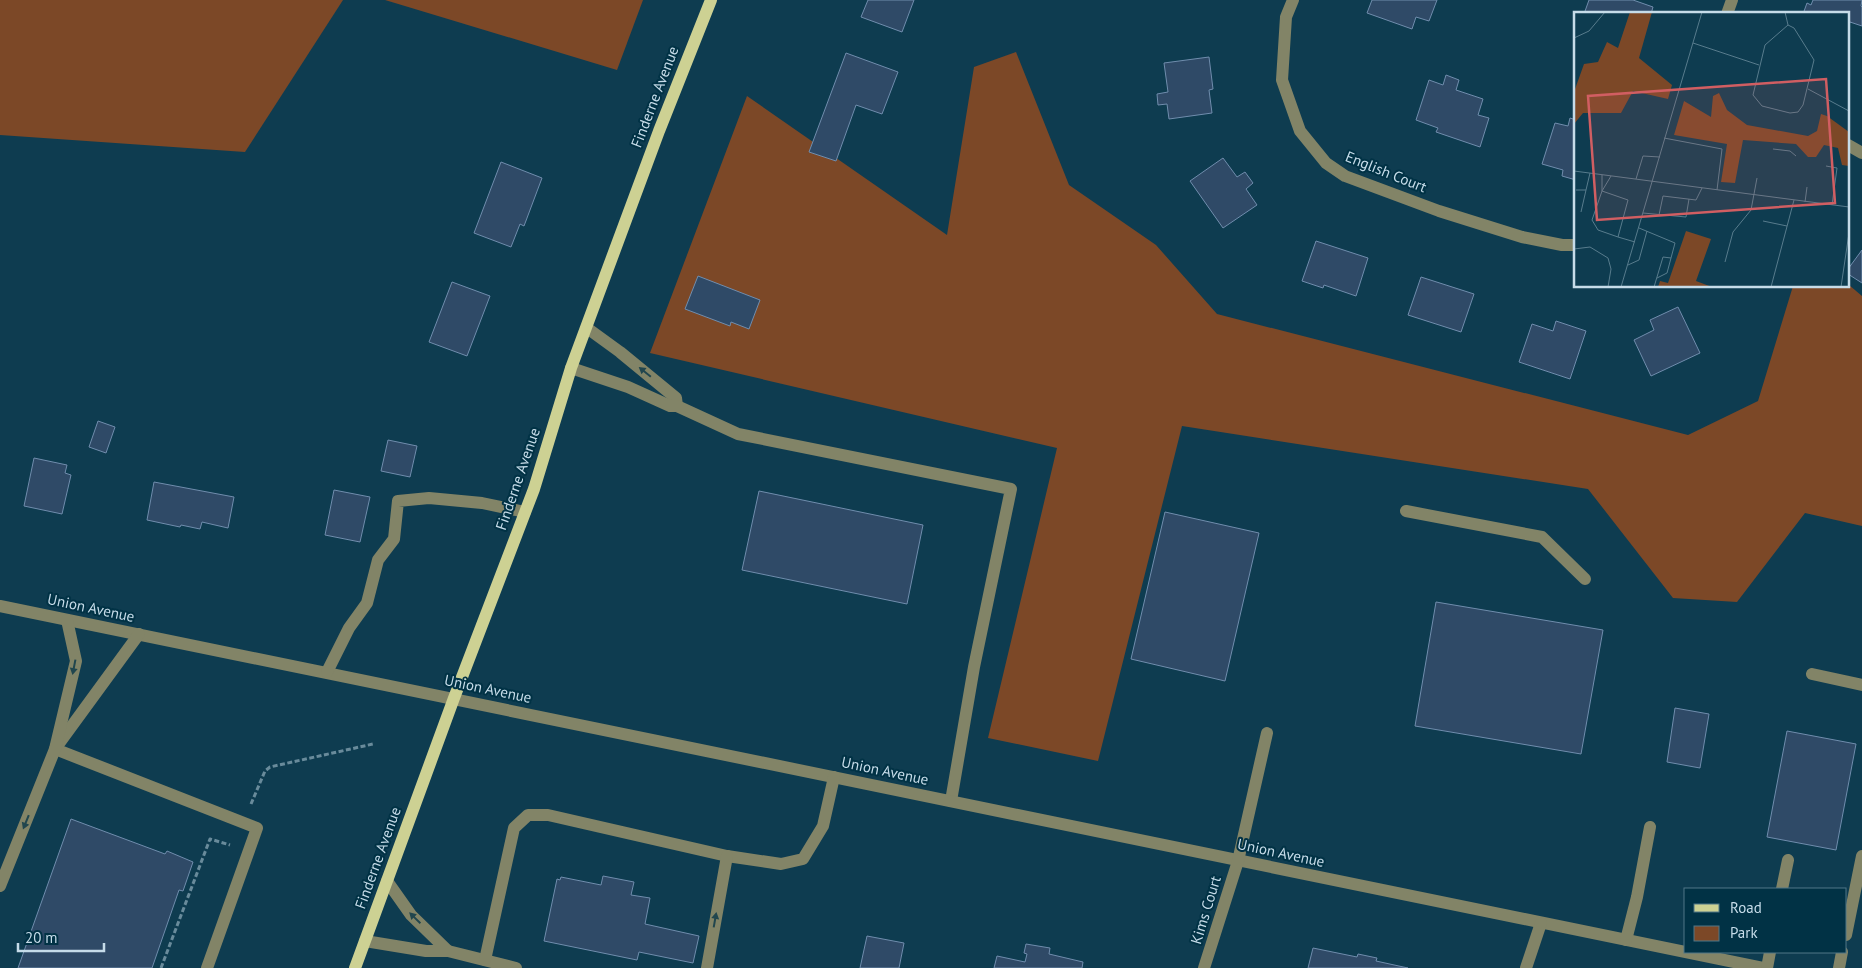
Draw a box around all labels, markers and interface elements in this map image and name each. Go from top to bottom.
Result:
inset map [1574,12,1850,288]
street label: Finderne Avenue [626,43,683,150]
street label: English Court [1343,147,1430,196]
one-way arrow [638,367,651,378]
street label: Finderne Avenue [491,425,544,533]
street label: Union Avenue [46,589,136,626]
one-way arrow [70,660,78,676]
street label: Union Avenue [443,670,533,707]
street label: Union Avenue [840,752,930,789]
street label: Finderne Avenue [350,804,405,911]
one-way arrow [21,815,29,829]
street label: Union Avenue [1236,834,1326,871]
street label: Kims Court [1186,873,1225,946]
legend [1684,888,1847,953]
text: Road [1730,898,1762,917]
one-way arrow [409,912,421,924]
one-way arrow [712,912,720,928]
scale bar [18,920,104,952]
text: Park [1730,923,1758,942]
text: 20 m [25,928,58,947]

